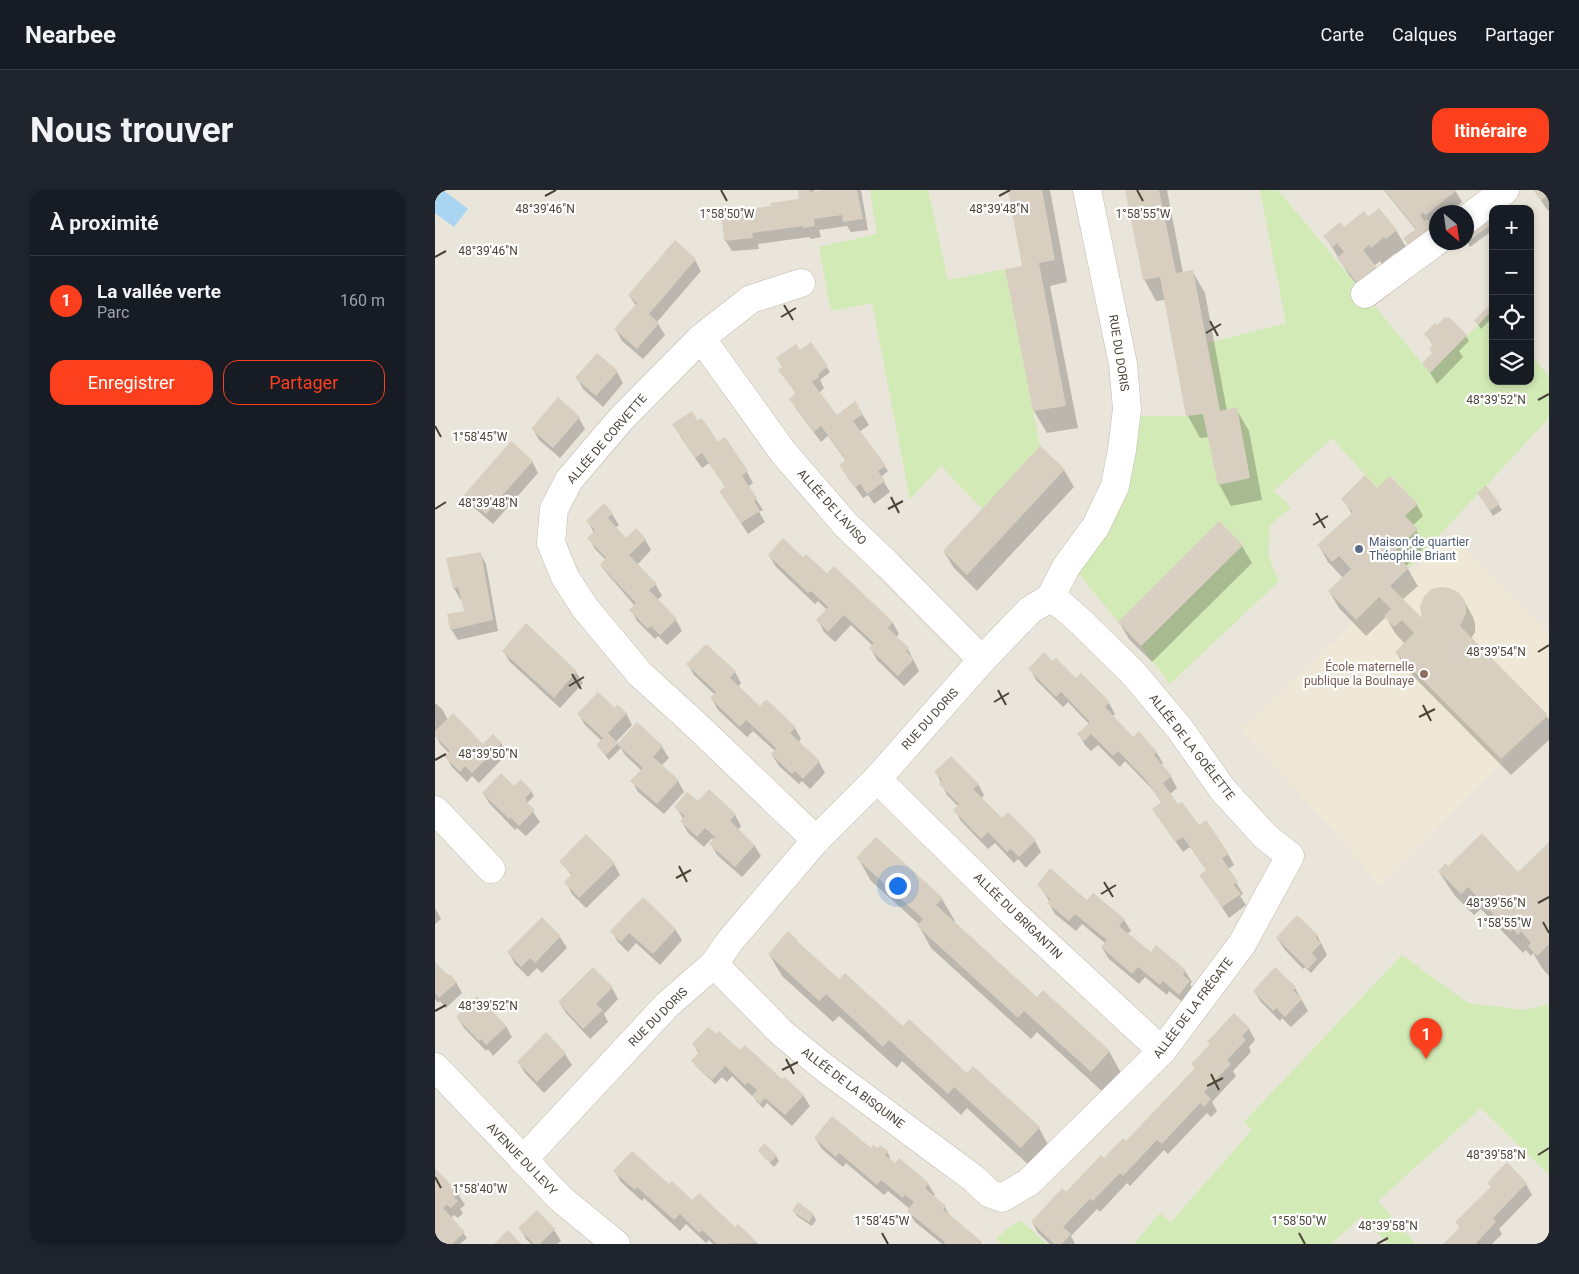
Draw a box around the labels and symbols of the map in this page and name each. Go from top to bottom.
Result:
text: 48°39'46"N [515,202,575,216]
text: 48°39'48"N [969,202,1029,216]
north arrow [1429,205,1474,250]
text: 1°58'50"W [700,207,755,221]
text: 1°58'55"W [1116,207,1171,221]
text: 48°39'46"N [458,244,518,258]
street label: RUE DU DORIS [1106,314,1132,392]
street label: ALLÉE DE CORVETTE [563,391,650,487]
text: 48°39'52"N [1466,393,1526,407]
text: 1°58'45"W [453,430,508,444]
street label: ALLÉE DE L'AVISO [795,466,870,548]
text: 48°39'48"N [458,496,518,510]
place label: Maison de quartier Théophile Briant [1369,535,1469,563]
marker: Maison de quartier Théophile Briant [1353,543,1365,555]
text: 48°39'54"N [1466,645,1526,659]
place label: École maternelle publique la Boulnaye [1304,659,1414,688]
marker: École maternelle publique la Boulnaye [1418,668,1430,680]
street label: RUE DU DORIS [899,686,961,752]
street label: ALLÉE DE LA GOÉLETTE [1146,691,1239,803]
text: 48°39'50"N [458,747,518,761]
street label: ALLÉE DU BRIGANTIN [971,869,1066,962]
your location [885,873,911,899]
text: 48°39'56"N [1466,896,1526,910]
text: 1°58'55"W [1477,916,1532,930]
street label: ALLÉE DE LA FRÉGATE [1150,954,1236,1061]
street label: RUE DU DORIS [626,985,690,1049]
text: 48°39'52"N [458,999,518,1013]
pin: 1 [1410,1018,1442,1059]
street label: ALLÉE DE LA BISQUINE [799,1044,908,1131]
street label: AVENUE DU LEVY [484,1120,560,1198]
text: 48°39'58"N [1466,1148,1526,1162]
text: 1°58'40"W [453,1182,508,1196]
text: 1°58'45"W [855,1214,910,1228]
text: 1°58'50"W [1272,1214,1327,1228]
text: 48°39'58"N [1358,1219,1418,1233]

